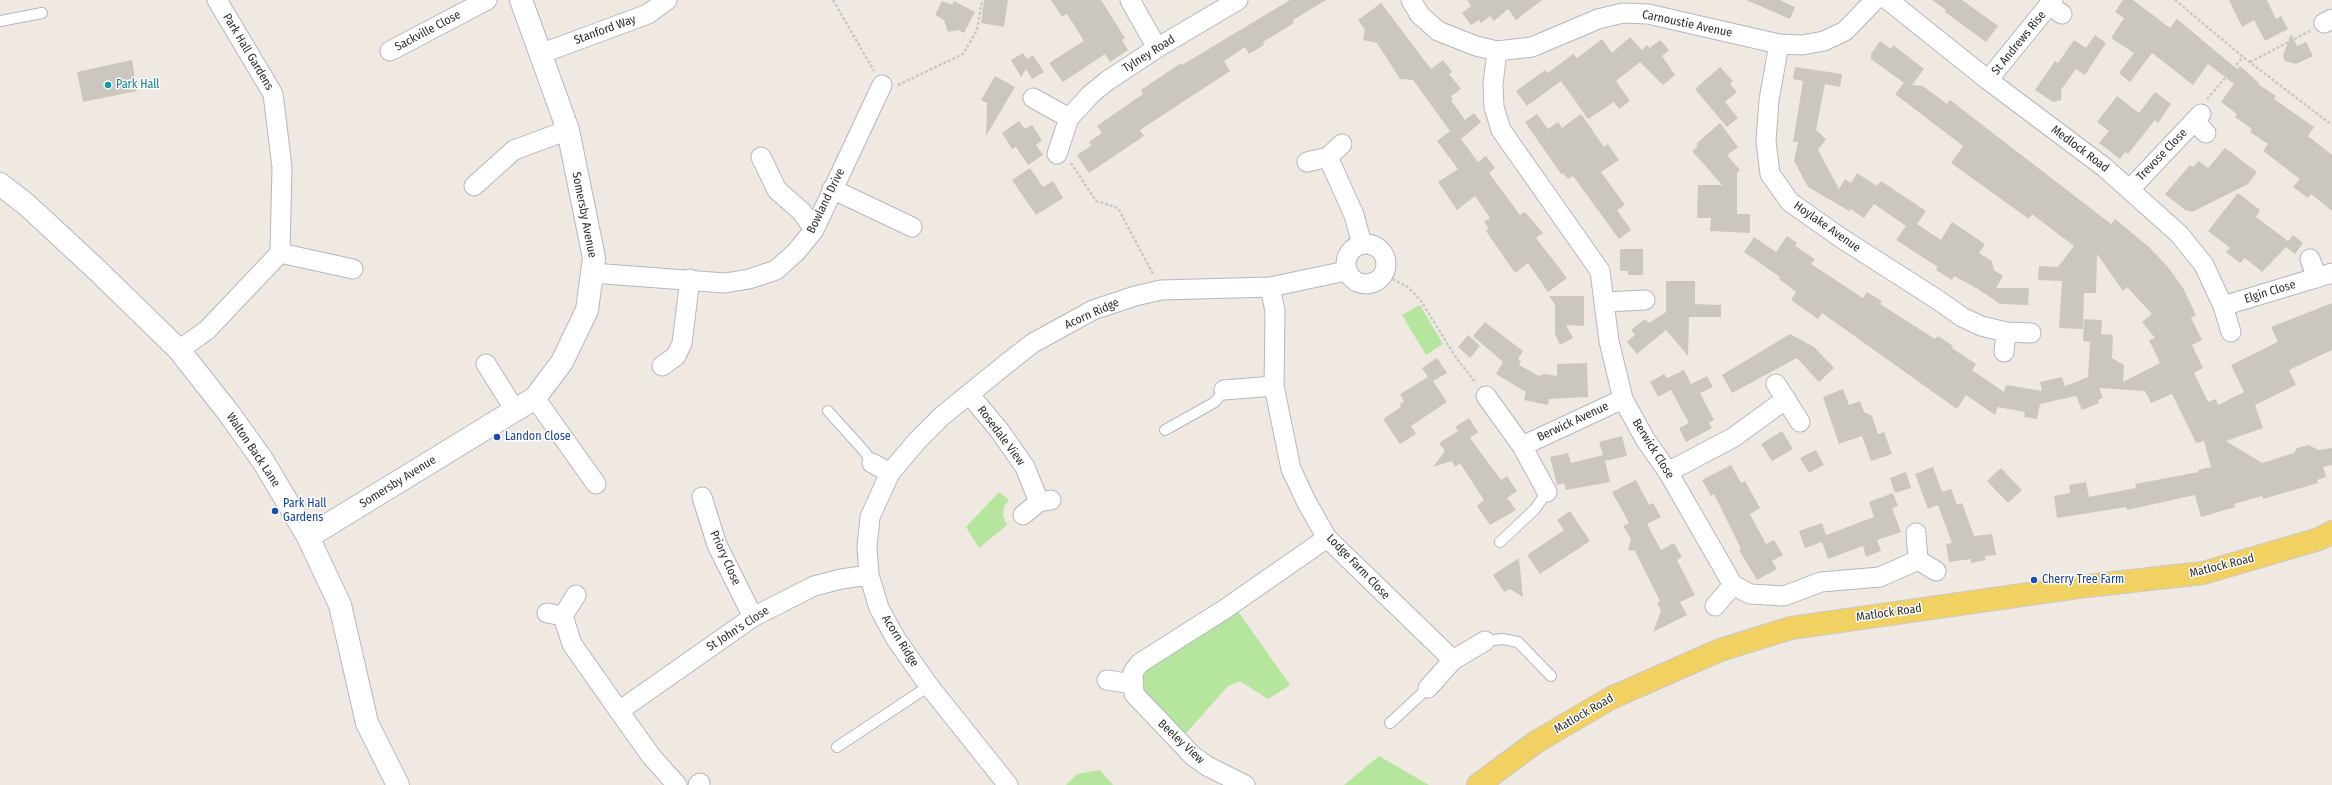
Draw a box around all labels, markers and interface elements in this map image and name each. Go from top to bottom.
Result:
street label: Carnoustie Avenue [1641,7,1733,41]
street label: Sackville Close [393,8,463,54]
street label: St Andrews Rise [1989,8,2049,78]
street label: Park Hall Gardens [219,11,277,93]
street label: Stanford Way [572,12,638,48]
street label: Tylney Road [1120,32,1178,76]
place label: Park Hall [116,78,159,92]
marker: Park Hall [103,80,113,90]
street label: Medlock Road [2048,123,2112,175]
street label: Trevose Close [2134,126,2190,184]
street label: Bowland Drive [804,166,848,236]
street label: Somersby Avenue [569,171,599,259]
street label: Hoylake Avenue [1791,199,1863,255]
street label: Elgin Close [2243,277,2297,307]
street label: Acorn Ridge [1062,296,1122,332]
street label: Berwick Avenue [1535,399,1611,445]
street label: Rosedale View [974,403,1028,469]
street label: Walton Back Lane [223,410,283,490]
street label: Berwick Close [1629,417,1677,481]
place label: Landon Close [505,430,571,444]
marker: Landon Close [492,432,502,442]
street label: Somersby Avenue [357,453,439,511]
place label: Park Hall Gardens [283,497,326,525]
marker: Park Hall Gardens [270,506,280,516]
street label: Priory Close [707,528,743,588]
street label: Lodge Farm Close [1323,531,1393,603]
street label: Matlock Road [2188,551,2256,581]
place label: Cherry Tree Farm [2042,573,2124,587]
marker: Cherry Tree Farm [2029,575,2039,585]
street label: Matlock Road [1855,601,1923,625]
street label: St John's Close [704,603,772,655]
street label: Acorn Ridge [878,612,922,670]
street label: Matlock Road [1552,691,1616,737]
street label: Beeley View [1155,717,1207,767]

